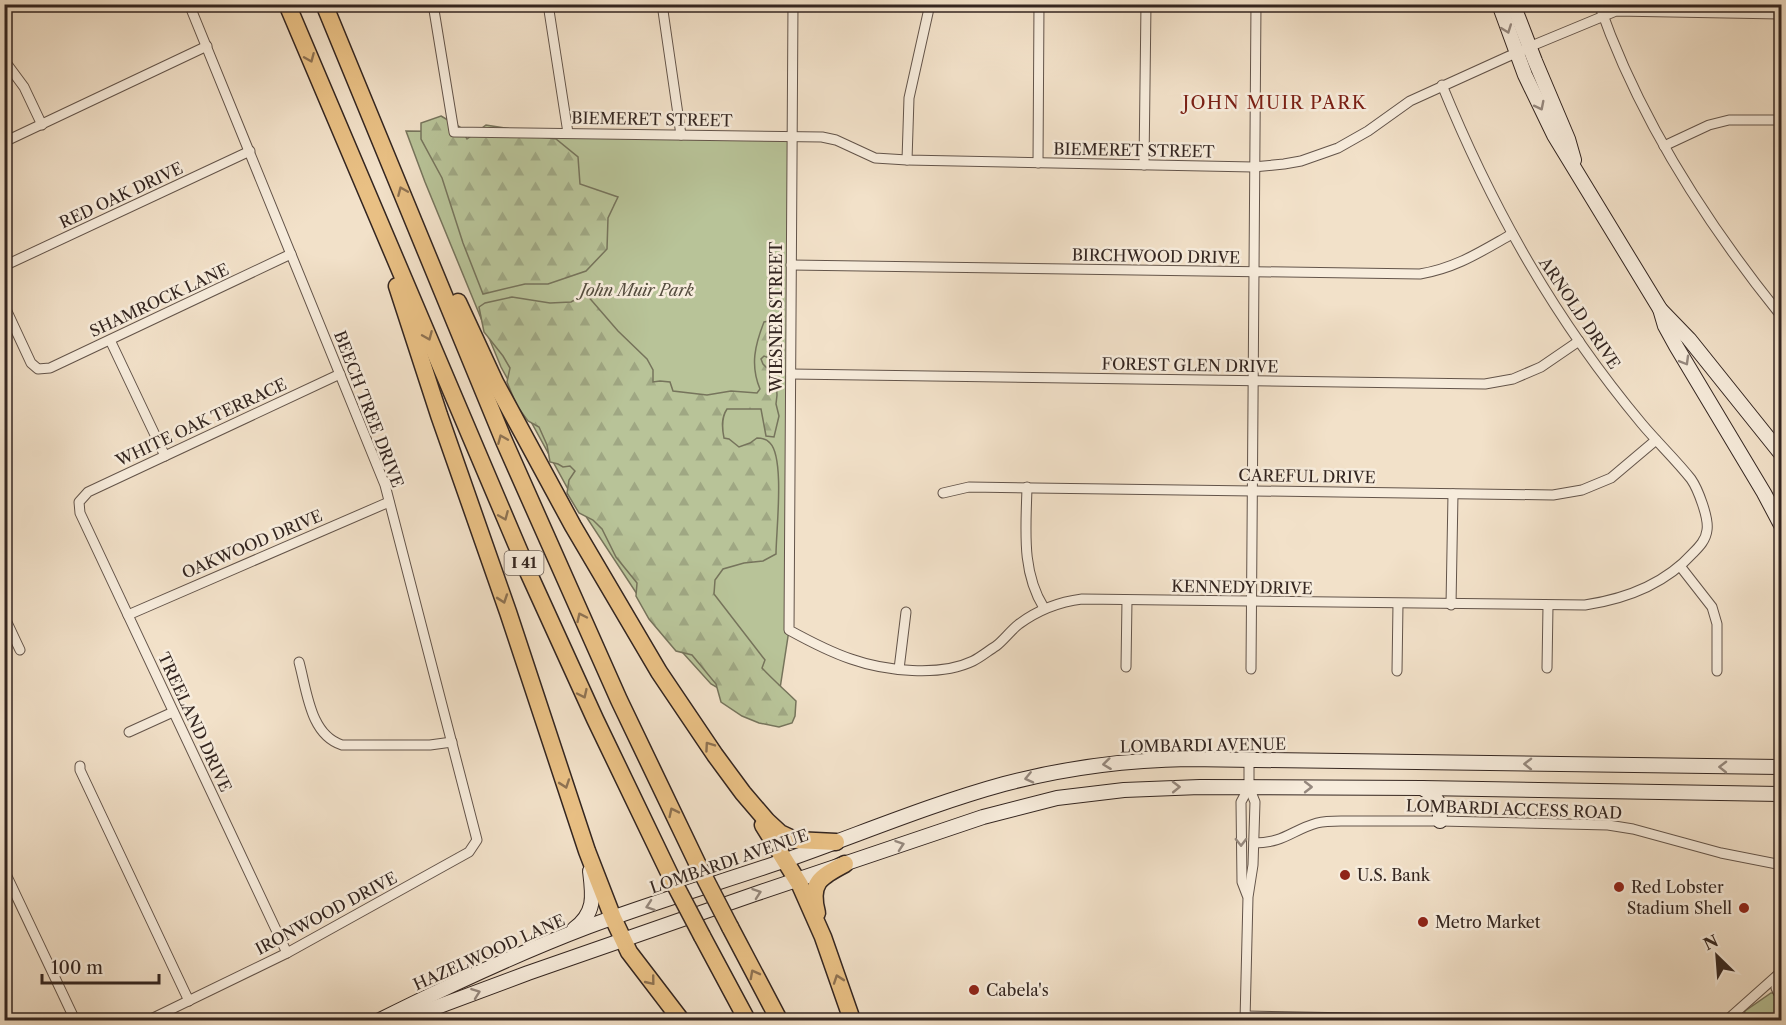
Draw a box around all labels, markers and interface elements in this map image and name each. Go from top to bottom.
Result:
one-way arrow [1500,23,1513,33]
one-way arrow [303,52,315,63]
district label: JOHN MUIR PARK [1180,92,1367,114]
one-way arrow [1532,100,1544,111]
street label: BIEMERET STREET [571,108,733,130]
street label: BIEMERET STREET [1053,139,1215,161]
street label: RED OAK DRIVE [56,158,186,232]
one-way arrow [397,186,409,197]
street label: WIESNER STREET [766,241,786,394]
street label: BIRCHWOOD DRIVE [1072,245,1240,267]
street label: ARNOLD DRIVE [1535,252,1625,373]
street label: SHAMROCK LANE [86,259,232,341]
park label: John Muir Park [575,280,694,300]
street label: BEECH TREE DRIVE [330,328,408,490]
one-way arrow [421,330,433,341]
street label: FOREST GLEN DRIVE [1102,353,1278,377]
one-way arrow [1677,355,1689,365]
street label: WHITE OAK TERRACE [111,374,290,471]
one-way arrow [498,434,510,445]
street label: CAREFUL DRIVE [1238,465,1376,487]
street label: OAKWOOD DRIVE [179,505,325,583]
one-way arrow [497,509,509,520]
road number: I 41 [504,551,544,575]
street label: KENNEDY DRIVE [1171,576,1313,598]
one-way arrow [495,593,508,604]
one-way arrow [577,612,589,623]
street label: TREELAND DRIVE [154,649,236,795]
one-way arrow [576,687,588,698]
street label: LOMBARDI AVENUE [1120,734,1286,756]
one-way arrow [705,742,716,753]
one-way arrow [1102,757,1111,769]
one-way arrow [1524,758,1533,770]
one-way arrow [1719,760,1728,773]
one-way arrow [1024,771,1034,784]
one-way arrow [557,778,570,789]
one-way arrow [1172,781,1181,793]
one-way arrow [1303,781,1312,793]
street label: LOMBARDI ACCESS ROAD [1406,795,1622,823]
one-way arrow [669,808,680,819]
street label: LOMBARDI AVENUE [647,824,811,898]
one-way arrow [1235,837,1247,846]
one-way arrow [894,840,905,853]
place label: U.S. Bank [1357,865,1431,885]
street label: IRONWOOD DRIVE [252,867,400,959]
marker: U.S. Bank [1338,868,1352,882]
place label: Red Lobster [1631,877,1724,897]
marker: Red Lobster [1612,880,1626,894]
one-way arrow [751,888,762,901]
one-way arrow [645,898,656,911]
place label: Stadium Shell [1627,898,1732,918]
marker: Stadium Shell [1737,901,1751,915]
street label: HAZELWOOD LANE [410,910,568,994]
place label: Metro Market [1435,912,1541,932]
marker: Metro Market [1416,915,1430,929]
north arrow [1687,926,1747,986]
text: N [1700,930,1721,954]
scale bar [42,947,159,985]
text: 100 m [51,957,103,979]
one-way arrow [750,969,762,980]
one-way arrow [643,974,654,985]
one-way arrow [832,974,845,985]
place label: Cabela's [986,980,1049,1000]
marker: Cabela's [967,983,981,997]
one-way arrow [470,987,481,1000]

